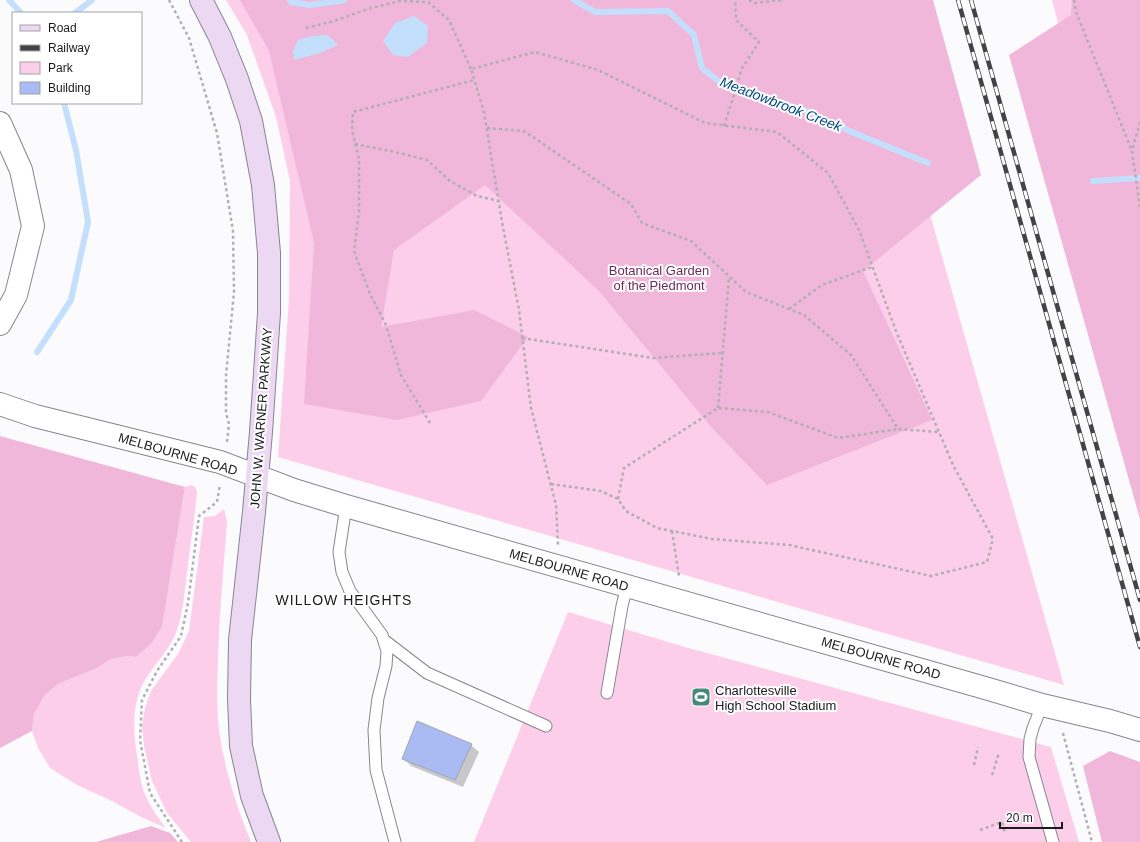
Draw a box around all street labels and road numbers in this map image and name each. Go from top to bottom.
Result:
street label: JOHN W. WARNER PARKWAY [247,327,275,509]
street label: MELBOURNE ROAD [117,430,239,478]
street label: MELBOURNE ROAD [508,546,630,594]
street label: MELBOURNE ROAD [820,634,942,682]

